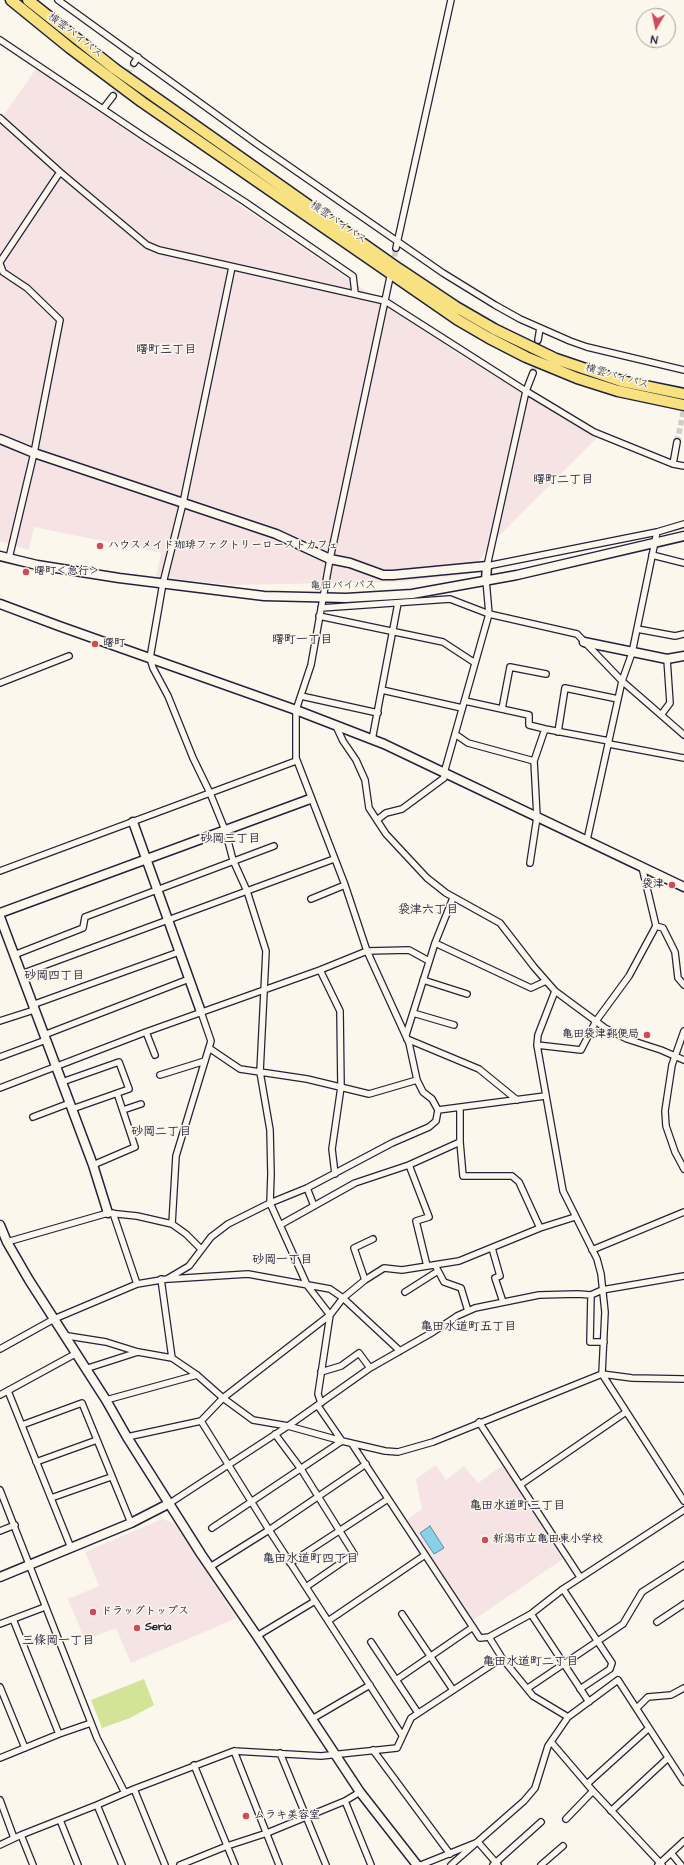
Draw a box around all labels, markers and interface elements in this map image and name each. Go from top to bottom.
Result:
north arrow [636,8,676,48]
street label: 横雲バイパス [45,10,105,62]
text: N [650,31,659,47]
street label: 横雲バイパス [307,199,369,247]
district label: 曙町三丁目 [136,343,196,357]
street label: 横雲バイパス [583,362,651,392]
district label: 曙町二丁目 [533,473,593,487]
place label: ハウスメイド珈琲ファクトリーローストカフェ [108,539,339,553]
marker: ハウスメイド珈琲ファクトリーローストカフェ [95,541,105,551]
place label: 曙町＜急行＞ [34,565,100,579]
marker: 曙町＜急行＞ [21,567,31,577]
street label: 亀田バイパス [310,579,376,593]
district label: 曙町一丁目 [272,633,332,647]
place label: 曙町 [103,637,125,651]
marker: 曙町 [90,639,100,649]
district label: 砂岡三丁目 [200,832,260,846]
place label: 袋津 [642,878,664,892]
marker: 袋津 [667,880,677,890]
district label: 袋津六丁目 [398,903,458,917]
district label: 砂岡四丁目 [24,969,84,983]
place label: 亀田袋津郵便局 [562,1028,639,1042]
marker: 亀田袋津郵便局 [642,1030,652,1040]
district label: 砂岡二丁目 [131,1125,191,1139]
district label: 砂岡一丁目 [252,1253,312,1267]
district label: 亀田水道町五丁目 [420,1320,516,1334]
district label: 亀田水道町三丁目 [469,1499,565,1513]
place label: 新潟市立亀田東小学校 [493,1533,603,1547]
marker: 新潟市立亀田東小学校 [480,1535,490,1545]
district label: 亀田水道町四丁目 [262,1552,358,1566]
place label: ドラッグトップス [101,1605,189,1619]
marker: ドラッグトップス [88,1607,98,1617]
place label: Seria [145,1621,171,1635]
marker: Seria [132,1623,142,1633]
district label: 三條岡一丁目 [22,1634,94,1648]
district label: 亀田水道町二丁目 [482,1655,578,1669]
place label: ムラキ美容室 [254,1809,320,1823]
marker: ムラキ美容室 [241,1811,251,1821]

